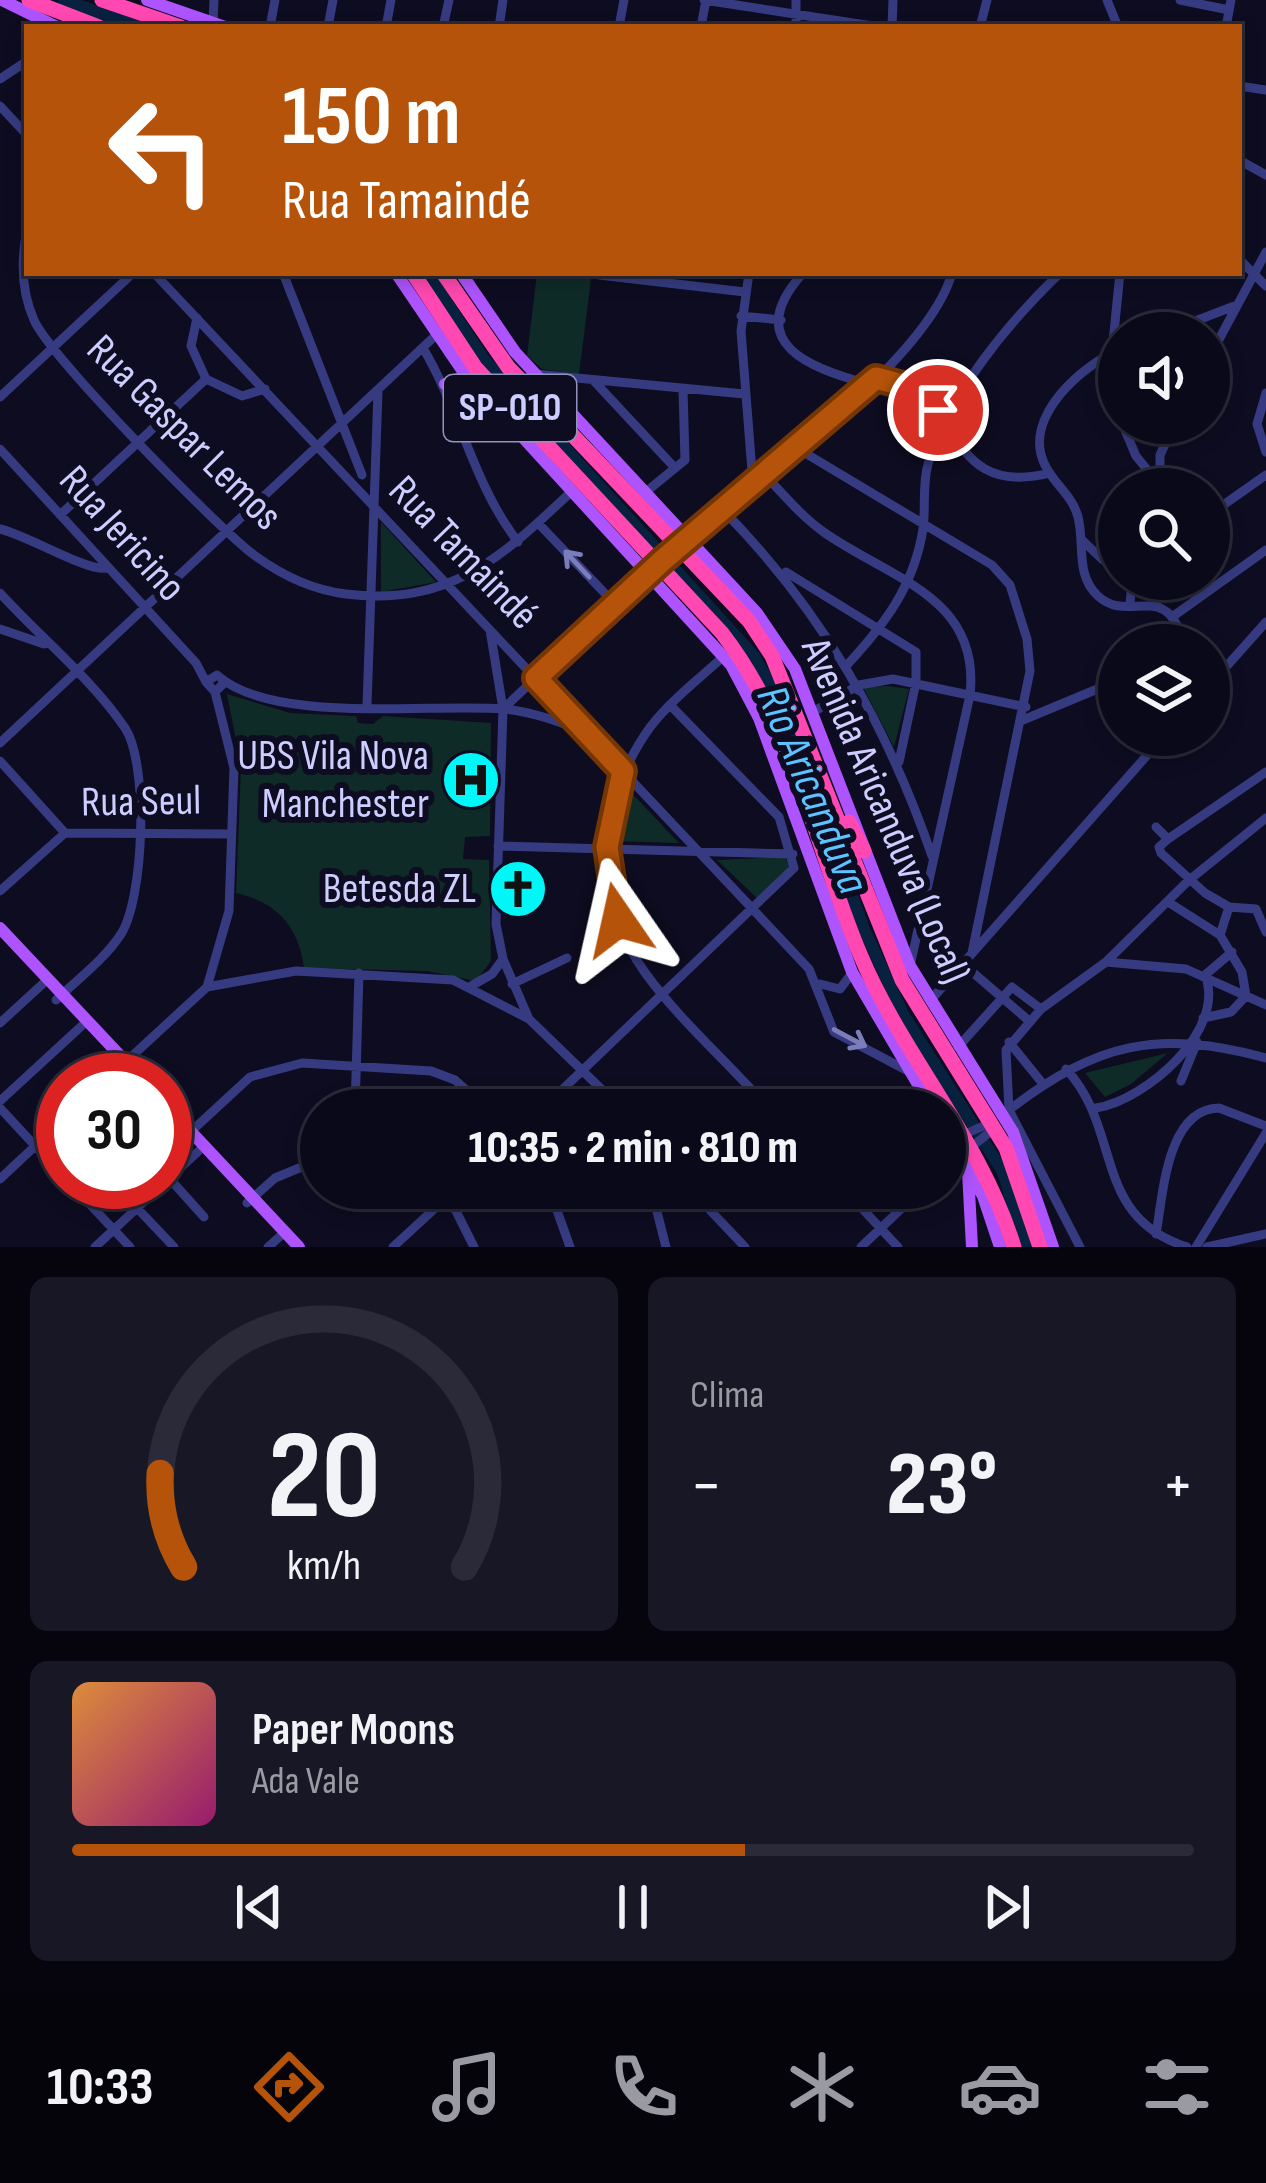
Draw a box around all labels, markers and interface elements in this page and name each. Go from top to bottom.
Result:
text: 150 m [282,67,461,168]
icon: left [84,72,240,228]
text: Rua Tamaindé [282,169,531,234]
map controls [1098,312,1230,756]
button: sound [1098,312,1230,444]
street label: Rua Gaspar Lemos [76,325,292,541]
pin [887,359,989,461]
road number: SP-010 [444,375,576,441]
icon: arrive [905,377,971,443]
street label: Rua Jericino [48,456,196,612]
street label: Rua Tamaindé [377,466,549,640]
button: search [1098,468,1230,600]
one-way arrow [563,549,591,579]
button: layers [1098,624,1230,756]
street label: Avenida Aricanduva (Local) [789,630,981,991]
water label: Rio Aricanduva [744,678,880,902]
place label: UBS Vila Nova Manchester [237,731,429,830]
hospital icon: UBS Vila Nova Manchester [440,749,502,811]
street label: Rua Seul [81,775,201,829]
position arrow [555,857,681,983]
church icon: Betesda ZL [487,858,549,920]
place label: Betesda ZL [323,864,476,915]
one-way arrow [832,1028,867,1051]
speed limit sign: 30 [36,1053,192,1209]
text: 10:35 · 2 min · 810 m [468,1121,798,1176]
text: Clima [690,1372,764,1419]
text: 20 [267,1404,381,1553]
text: 23° [887,1432,997,1540]
text: − [690,1447,722,1526]
text: + [1162,1447,1194,1526]
text: km/h [287,1540,361,1592]
text: Paper Moons [252,1703,455,1758]
text: Ada Vale [252,1758,360,1805]
icon: previous [226,1874,292,1940]
icon: pause [600,1874,666,1940]
icon: next [974,1874,1040,1940]
icon: directions [247,2045,331,2129]
icon: music [425,2045,509,2129]
icon: phone [602,2045,686,2129]
icon: climate [780,2045,864,2129]
icon: car [958,2045,1042,2129]
icon: filters [1135,2045,1219,2129]
text: 10:33 [47,2055,153,2120]

